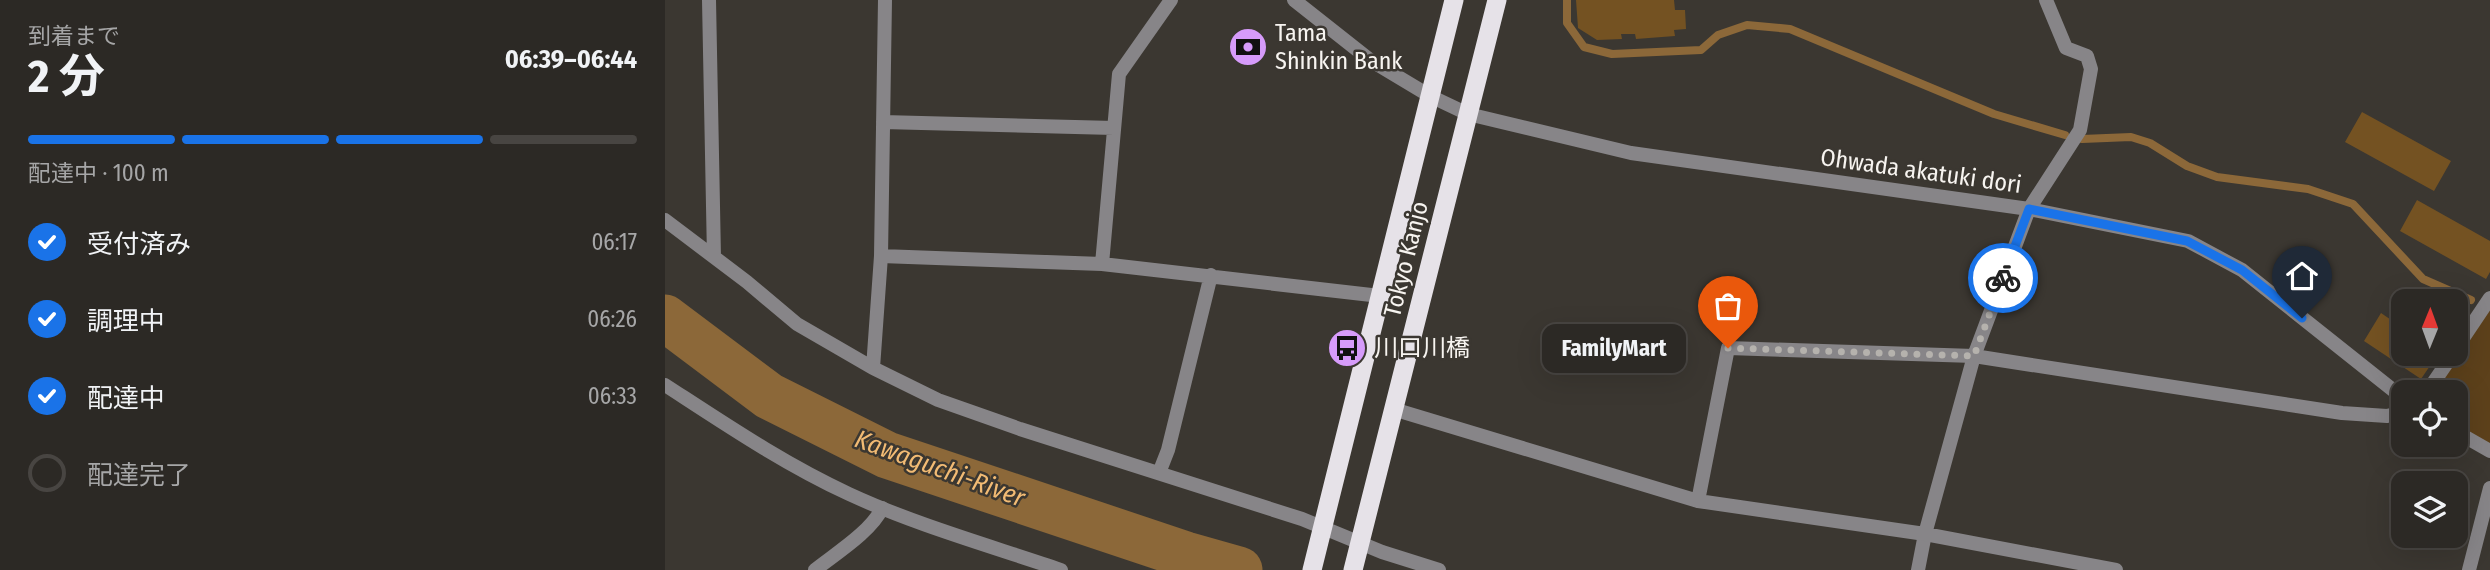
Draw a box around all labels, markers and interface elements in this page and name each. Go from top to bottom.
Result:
place label: Tama Shinkin Bank [1275,19,1403,75]
text: 到着まで [28,22,120,50]
bank icon: Tama Shinkin Bank [1227,26,1269,68]
text: 06:39–06:44 [505,44,637,75]
text: 2 分 [28,49,105,104]
street label: Ohwada akatuki dori [1819,143,2023,199]
text: 配達中 · 100 m [28,159,169,187]
street label: Tokyo Kanjo [1378,198,1434,320]
icon: check [28,223,66,261]
text: 06:17 [591,228,637,256]
text: 受付済み [87,229,191,260]
courier [1968,243,2038,313]
pin [2272,246,2332,318]
icon: home [2283,257,2321,295]
icon: bike [1984,259,2022,297]
pin [1698,276,1758,348]
icon: bag [1709,287,1747,325]
north arrow [2391,289,2467,366]
map controls [2391,289,2468,548]
icon: check [28,300,66,338]
text: 06:26 [587,305,637,333]
text: 調理中 [87,306,165,337]
callout: FamilyMart [1543,324,1686,372]
bus stop icon: 川口川橋 [1326,327,1368,369]
place label: 川口川橋 [1374,334,1470,362]
text: FamilyMart [1561,334,1667,362]
icon: check [28,377,66,415]
button: locate [2391,380,2468,457]
text: 06:33 [588,382,637,410]
text: 配達中 [87,383,165,414]
water label: Kawaguchi-River [851,423,1030,514]
text: 配達完了 [87,460,191,491]
button: layers [2391,471,2468,548]

